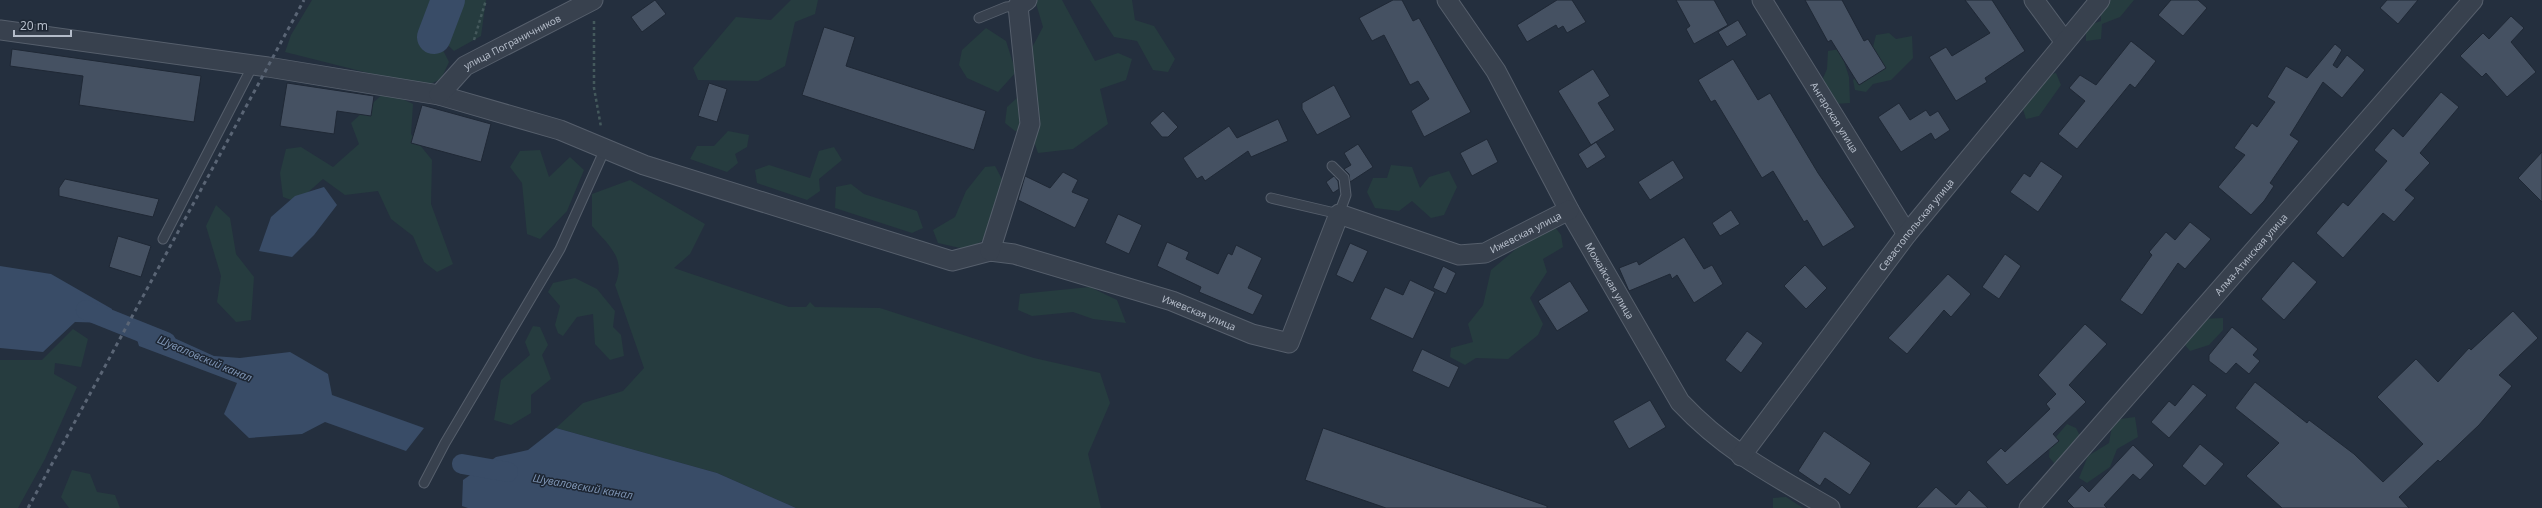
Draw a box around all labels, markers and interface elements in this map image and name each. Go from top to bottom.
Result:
street label: улица Пограничников [461,11,564,73]
scale bar [14,12,71,38]
text: 20 m [20,17,48,34]
street label: Ангарская улица [1807,79,1862,155]
street label: Севастопольская улица [1875,176,1957,274]
street label: Ижевская улица [1487,208,1564,256]
street label: Алма-Атинская улица [2211,210,2290,298]
street label: Можайская улица [1582,240,1638,322]
street label: Ижевская улица [1160,291,1238,334]
water label: Шуваловский канал [155,331,255,385]
water label: Шуваловский канал [532,470,634,502]

